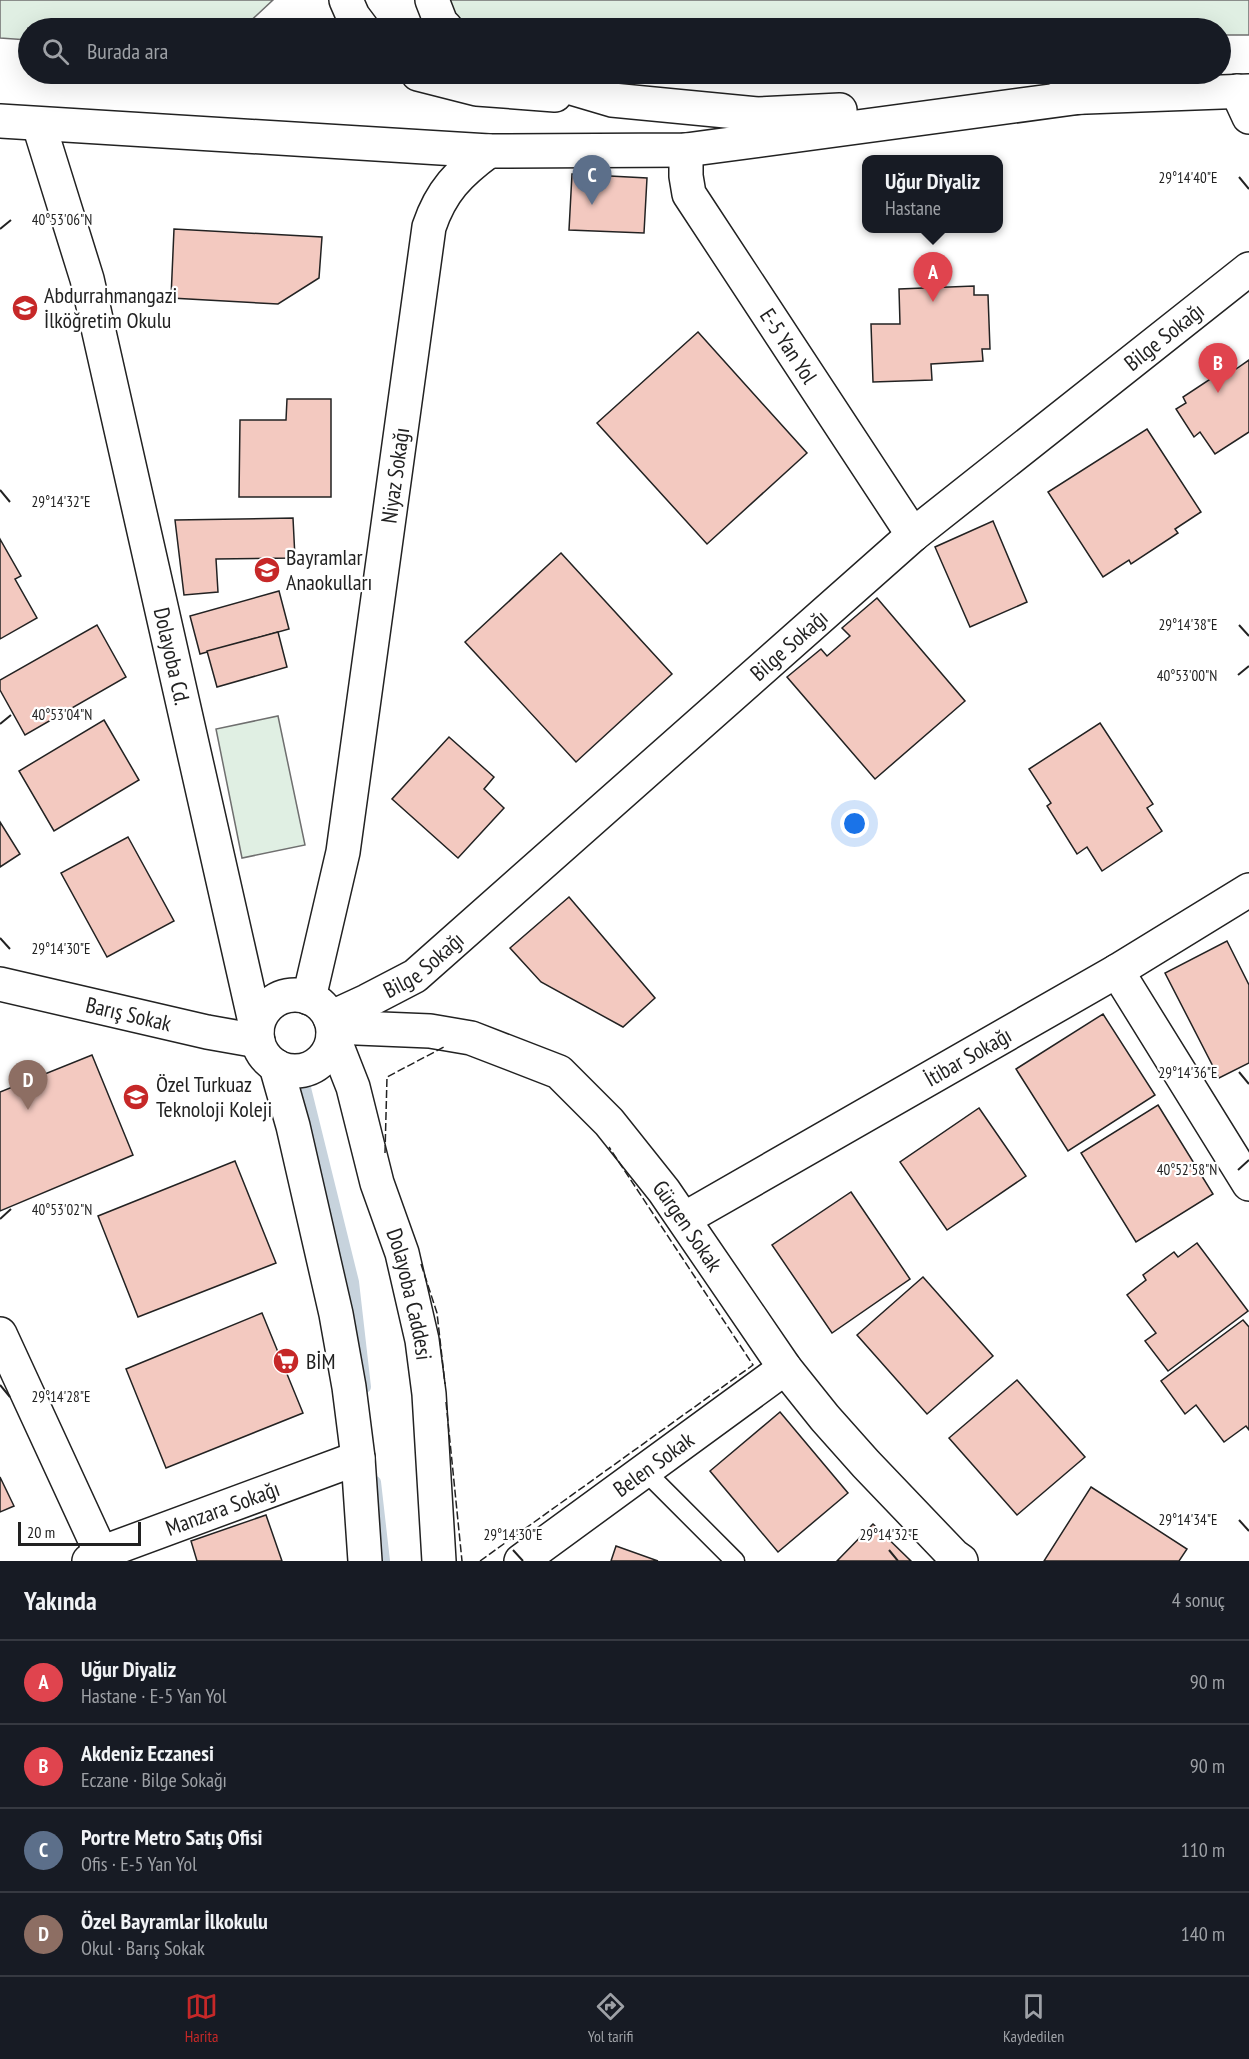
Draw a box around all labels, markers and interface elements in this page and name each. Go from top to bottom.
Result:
search box [18,18,1231,84]
icon: search [39,35,72,68]
text: Burada ara [87,37,168,65]
popup [862,155,1003,233]
pin: C [572,156,612,205]
text: Uğur Diyaliz [885,167,980,195]
text: 29°14'40"E [1158,168,1218,187]
text: Hastane [885,195,941,221]
text: 40°53'06"N [32,210,92,229]
pin: A [914,252,952,302]
place label: Abdurrahmangazi İlköğretim Okulu [44,281,177,334]
school or university icon: Abdurrahmangazi İlköğretim Okulu [10,293,40,323]
street label: Bilge Sokağı [1118,296,1209,377]
street label: E-5 Yan Yol [754,303,824,390]
pin: B [1198,344,1238,393]
street label: Niyaz Sokağı [374,426,415,525]
text: 29°14'32"E [31,492,91,511]
place label: Bayramlar Anaokulları [286,543,372,596]
school or university icon: Bayramlar Anaokulları [252,555,282,585]
street label: Bilge Sokağı [744,603,833,687]
street label: Dolayoba Cd. [148,605,197,708]
text: 29°14'38"E [1158,615,1218,634]
text: 40°53'00"N [1157,666,1217,685]
text: 40°53'04"N [32,705,92,724]
your location [840,809,869,838]
street label: Bilge Sokağı [378,926,469,1004]
text: 29°14'30"E [31,939,91,958]
street label: Barış Sokak [83,990,175,1037]
street label: İtibar Sokağı [919,1021,1016,1092]
pin: D [9,1060,48,1110]
text: 29°14'36"E [1158,1063,1218,1082]
place label: Özel Turkuaz Teknoloji Koleji [156,1070,272,1123]
school or university icon: Özel Turkuaz Teknoloji Koleji [121,1082,151,1112]
text: 40°52'58"N [1157,1160,1217,1179]
street label: Gürgen Sokak [647,1174,729,1277]
text: 40°53'02"N [32,1200,92,1219]
street label: Dolayoba Caddesi [380,1224,438,1362]
supermarket icon: BİM [271,1346,301,1376]
place label: BİM [306,1347,336,1375]
text: 29°14'28"E [31,1387,91,1406]
street label: Belen Sokak [608,1425,700,1503]
street label: Manzara Sokağı [162,1474,283,1542]
text: 29°14'34"E [1158,1510,1218,1529]
scale bar [18,1519,141,1546]
text: 20 m [27,1522,55,1542]
text: 29°14'30"E [483,1525,543,1544]
text: 29°14'32"E [859,1525,919,1544]
text: Yakında [24,1584,97,1617]
text: 4 sonuç [1172,1587,1225,1613]
text: Uğur Diyaliz [81,1655,176,1683]
text: A [38,1669,49,1695]
text: 90 m [1190,1669,1225,1695]
text: Hastane · E-5 Yan Yol [81,1683,226,1709]
text: Akdeniz Eczanesi [81,1739,214,1767]
text: B [39,1753,48,1779]
text: 90 m [1190,1753,1225,1779]
text: Eczane · Bilge Sokağı [81,1767,227,1793]
text: Portre Metro Satış Ofisi [81,1823,263,1851]
text: C [39,1837,48,1863]
text: 110 m [1181,1837,1225,1863]
text: Ofis · E-5 Yan Yol [81,1851,197,1877]
text: Özel Bayramlar İlkokulu [81,1907,268,1935]
text: D [38,1921,49,1947]
text: 140 m [1181,1921,1225,1947]
text: Okul · Barış Sokak [81,1935,205,1961]
tab: Harita [185,1990,218,2046]
tab: Yol tarifi [588,1990,634,2046]
tab: Kaydedilen [1003,1990,1064,2046]

